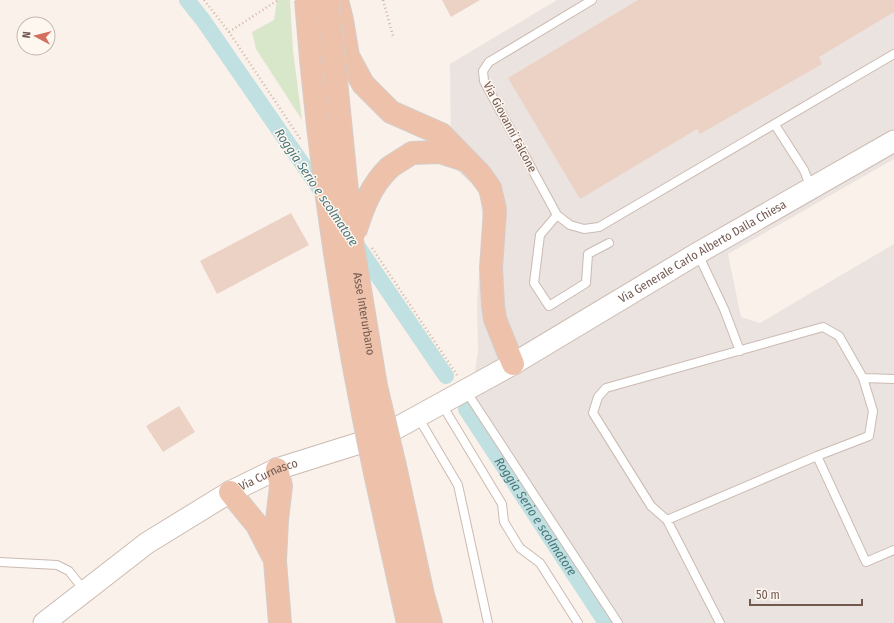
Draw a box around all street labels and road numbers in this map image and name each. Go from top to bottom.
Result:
street label: Via Giovanni Falcone [480,79,540,175]
street label: Via Generale Carlo Alberto Dalla Chiesa [616,197,789,306]
street label: Asse Interurbano [350,271,378,356]
street label: Via Curnasco [237,456,299,494]

